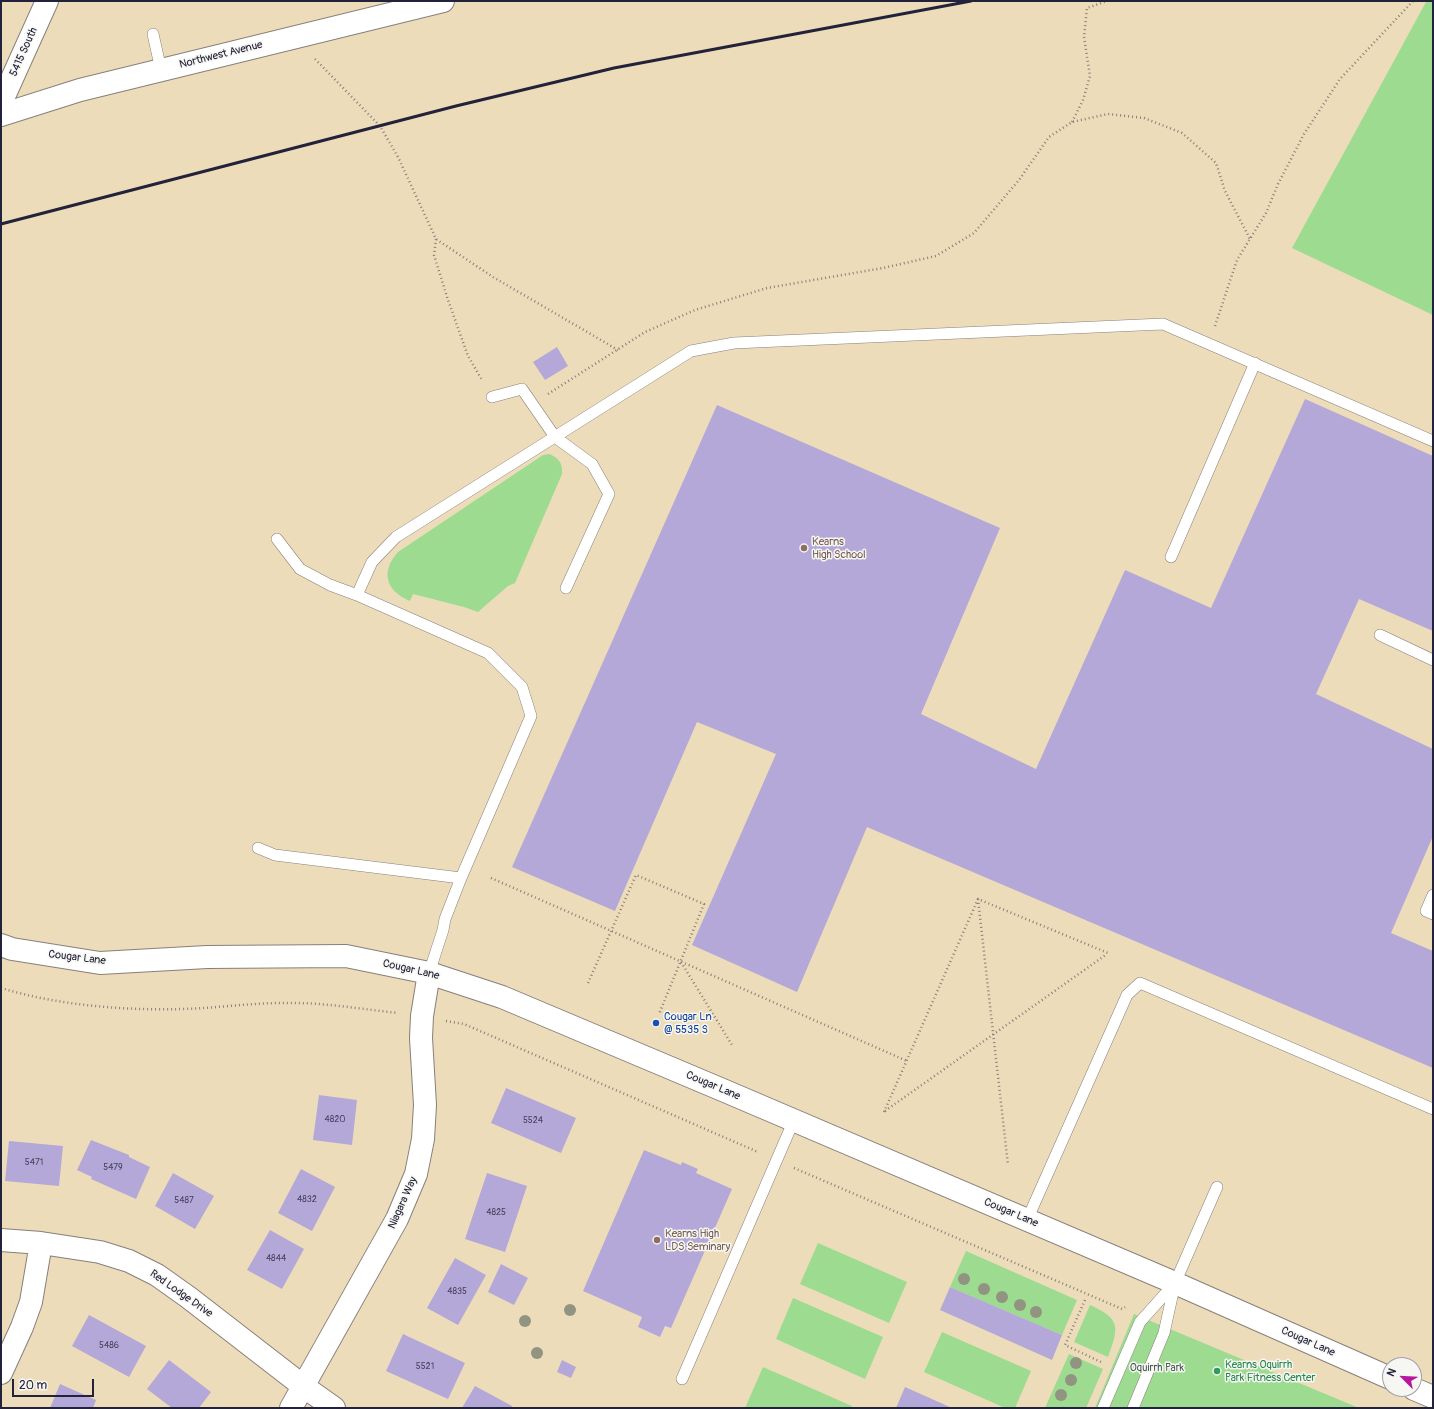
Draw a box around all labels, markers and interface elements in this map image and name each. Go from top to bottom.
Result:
street label: 5415 South [7,25,41,79]
street label: Northwest Avenue [178,38,264,72]
place label: Kearns High School [812,535,866,561]
marker: Kearns High School [799,543,809,553]
street label: Cougar Lane [47,948,107,968]
street label: Cougar Lane [381,957,441,983]
place label: Cougar Ln @ 5535 S [664,1010,712,1036]
marker: Cougar Ln @ 5535 S [651,1018,661,1028]
street label: Cougar Lane [684,1069,742,1103]
house number: 4820 [325,1115,345,1125]
house number: 5524 [523,1116,543,1126]
house number: 5471 [25,1158,43,1168]
house number: 5479 [103,1163,123,1173]
street label: Niagara Way [386,1175,420,1231]
house number: 4832 [297,1195,317,1205]
house number: 5487 [174,1196,194,1206]
street label: Cougar Lane [982,1196,1040,1230]
house number: 4825 [486,1208,506,1218]
place label: Kearns High LDS Seminary [665,1227,730,1253]
marker: Kearns High LDS Seminary [652,1235,662,1245]
house number: 4844 [266,1254,286,1264]
street label: Red Lodge Drive [147,1267,215,1321]
house number: 4835 [447,1287,467,1297]
street label: Cougar Lane [1279,1324,1337,1360]
house number: 5486 [99,1341,119,1351]
north arrow [1382,1357,1422,1397]
place label: Kearns Oquirrh Park Fitness Center [1225,1358,1315,1384]
park label: Oquirrh Park [1130,1361,1184,1375]
house number: 5521 [416,1362,434,1372]
marker: Kearns Oquirrh Park Fitness Center [1212,1366,1222,1376]
text: N [1384,1366,1399,1378]
scale bar [14,1371,96,1397]
text: 20 m [19,1378,47,1393]

